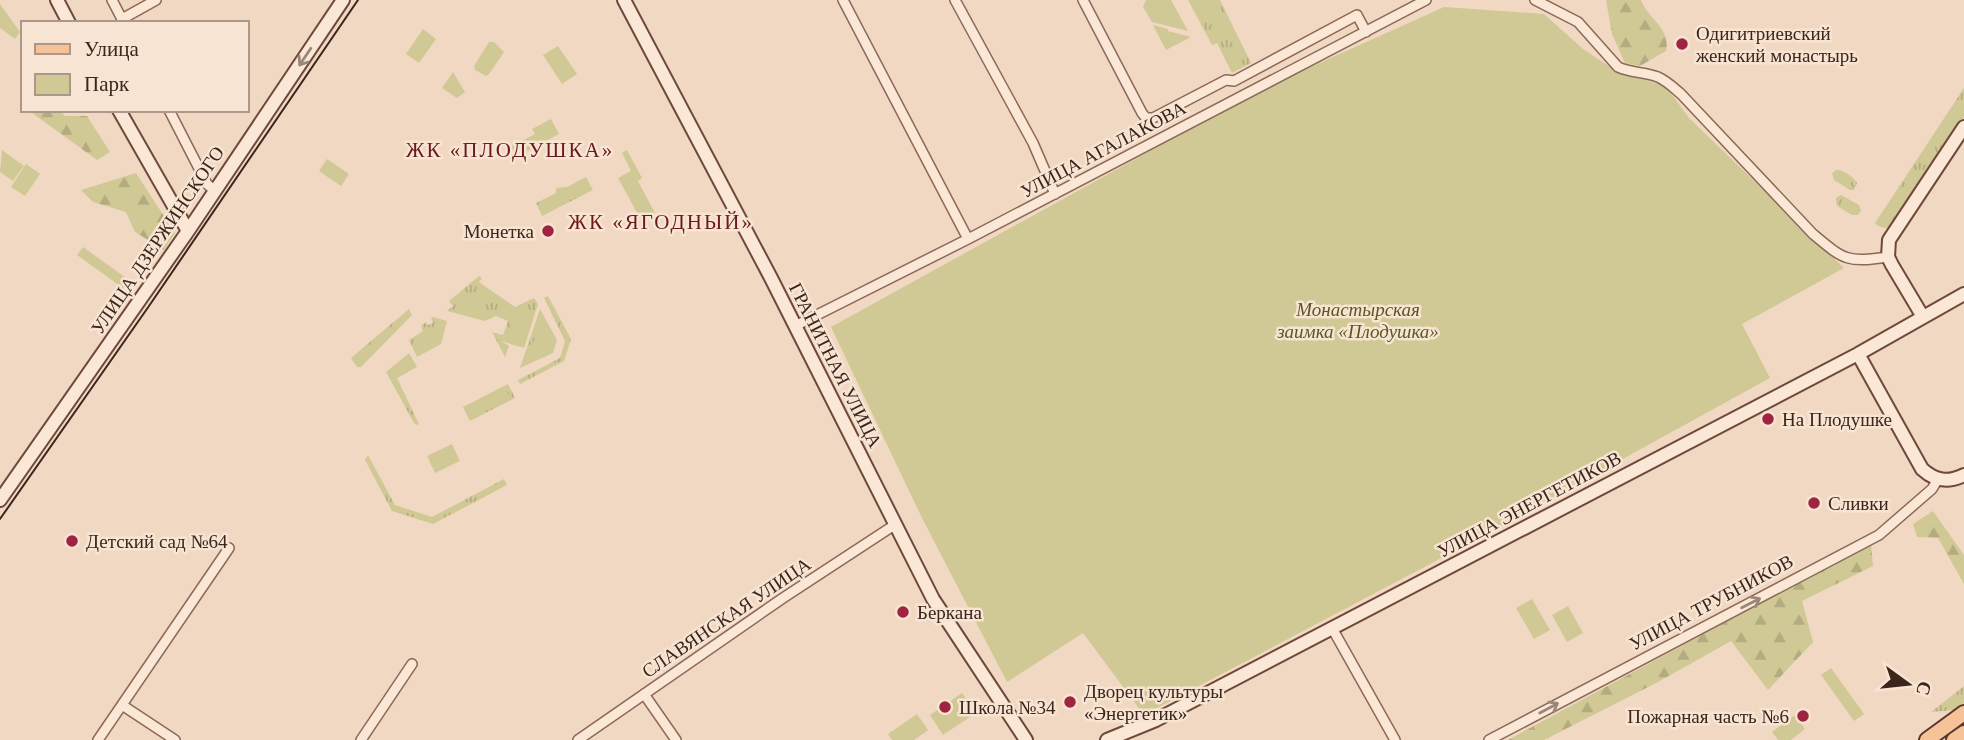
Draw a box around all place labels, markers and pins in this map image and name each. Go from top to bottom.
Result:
place label: Одигитриевский женский монастырь [1695,23,1858,66]
marker: Одигитриевский женский монастырь [1674,36,1690,52]
place label: Монетка [464,221,535,242]
marker: Монетка [540,223,556,239]
place label: На Плодушке [1782,409,1892,430]
marker: На Плодушке [1760,411,1776,427]
place label: Сливки [1828,493,1889,514]
marker: Сливки [1806,495,1822,511]
place label: Детский сад №64 [86,531,228,552]
marker: Детский сад №64 [64,533,80,549]
place label: Беркана [917,602,982,623]
marker: Беркана [895,604,911,620]
place label: Дворец культуры «Энергетик» [1084,681,1223,724]
marker: Дворец культуры «Энергетик» [1062,694,1078,710]
place label: Школа №34 [959,697,1056,718]
marker: Школа №34 [937,699,953,715]
place label: Пожарная часть №6 [1627,706,1789,727]
marker: Пожарная часть №6 [1795,708,1811,724]

